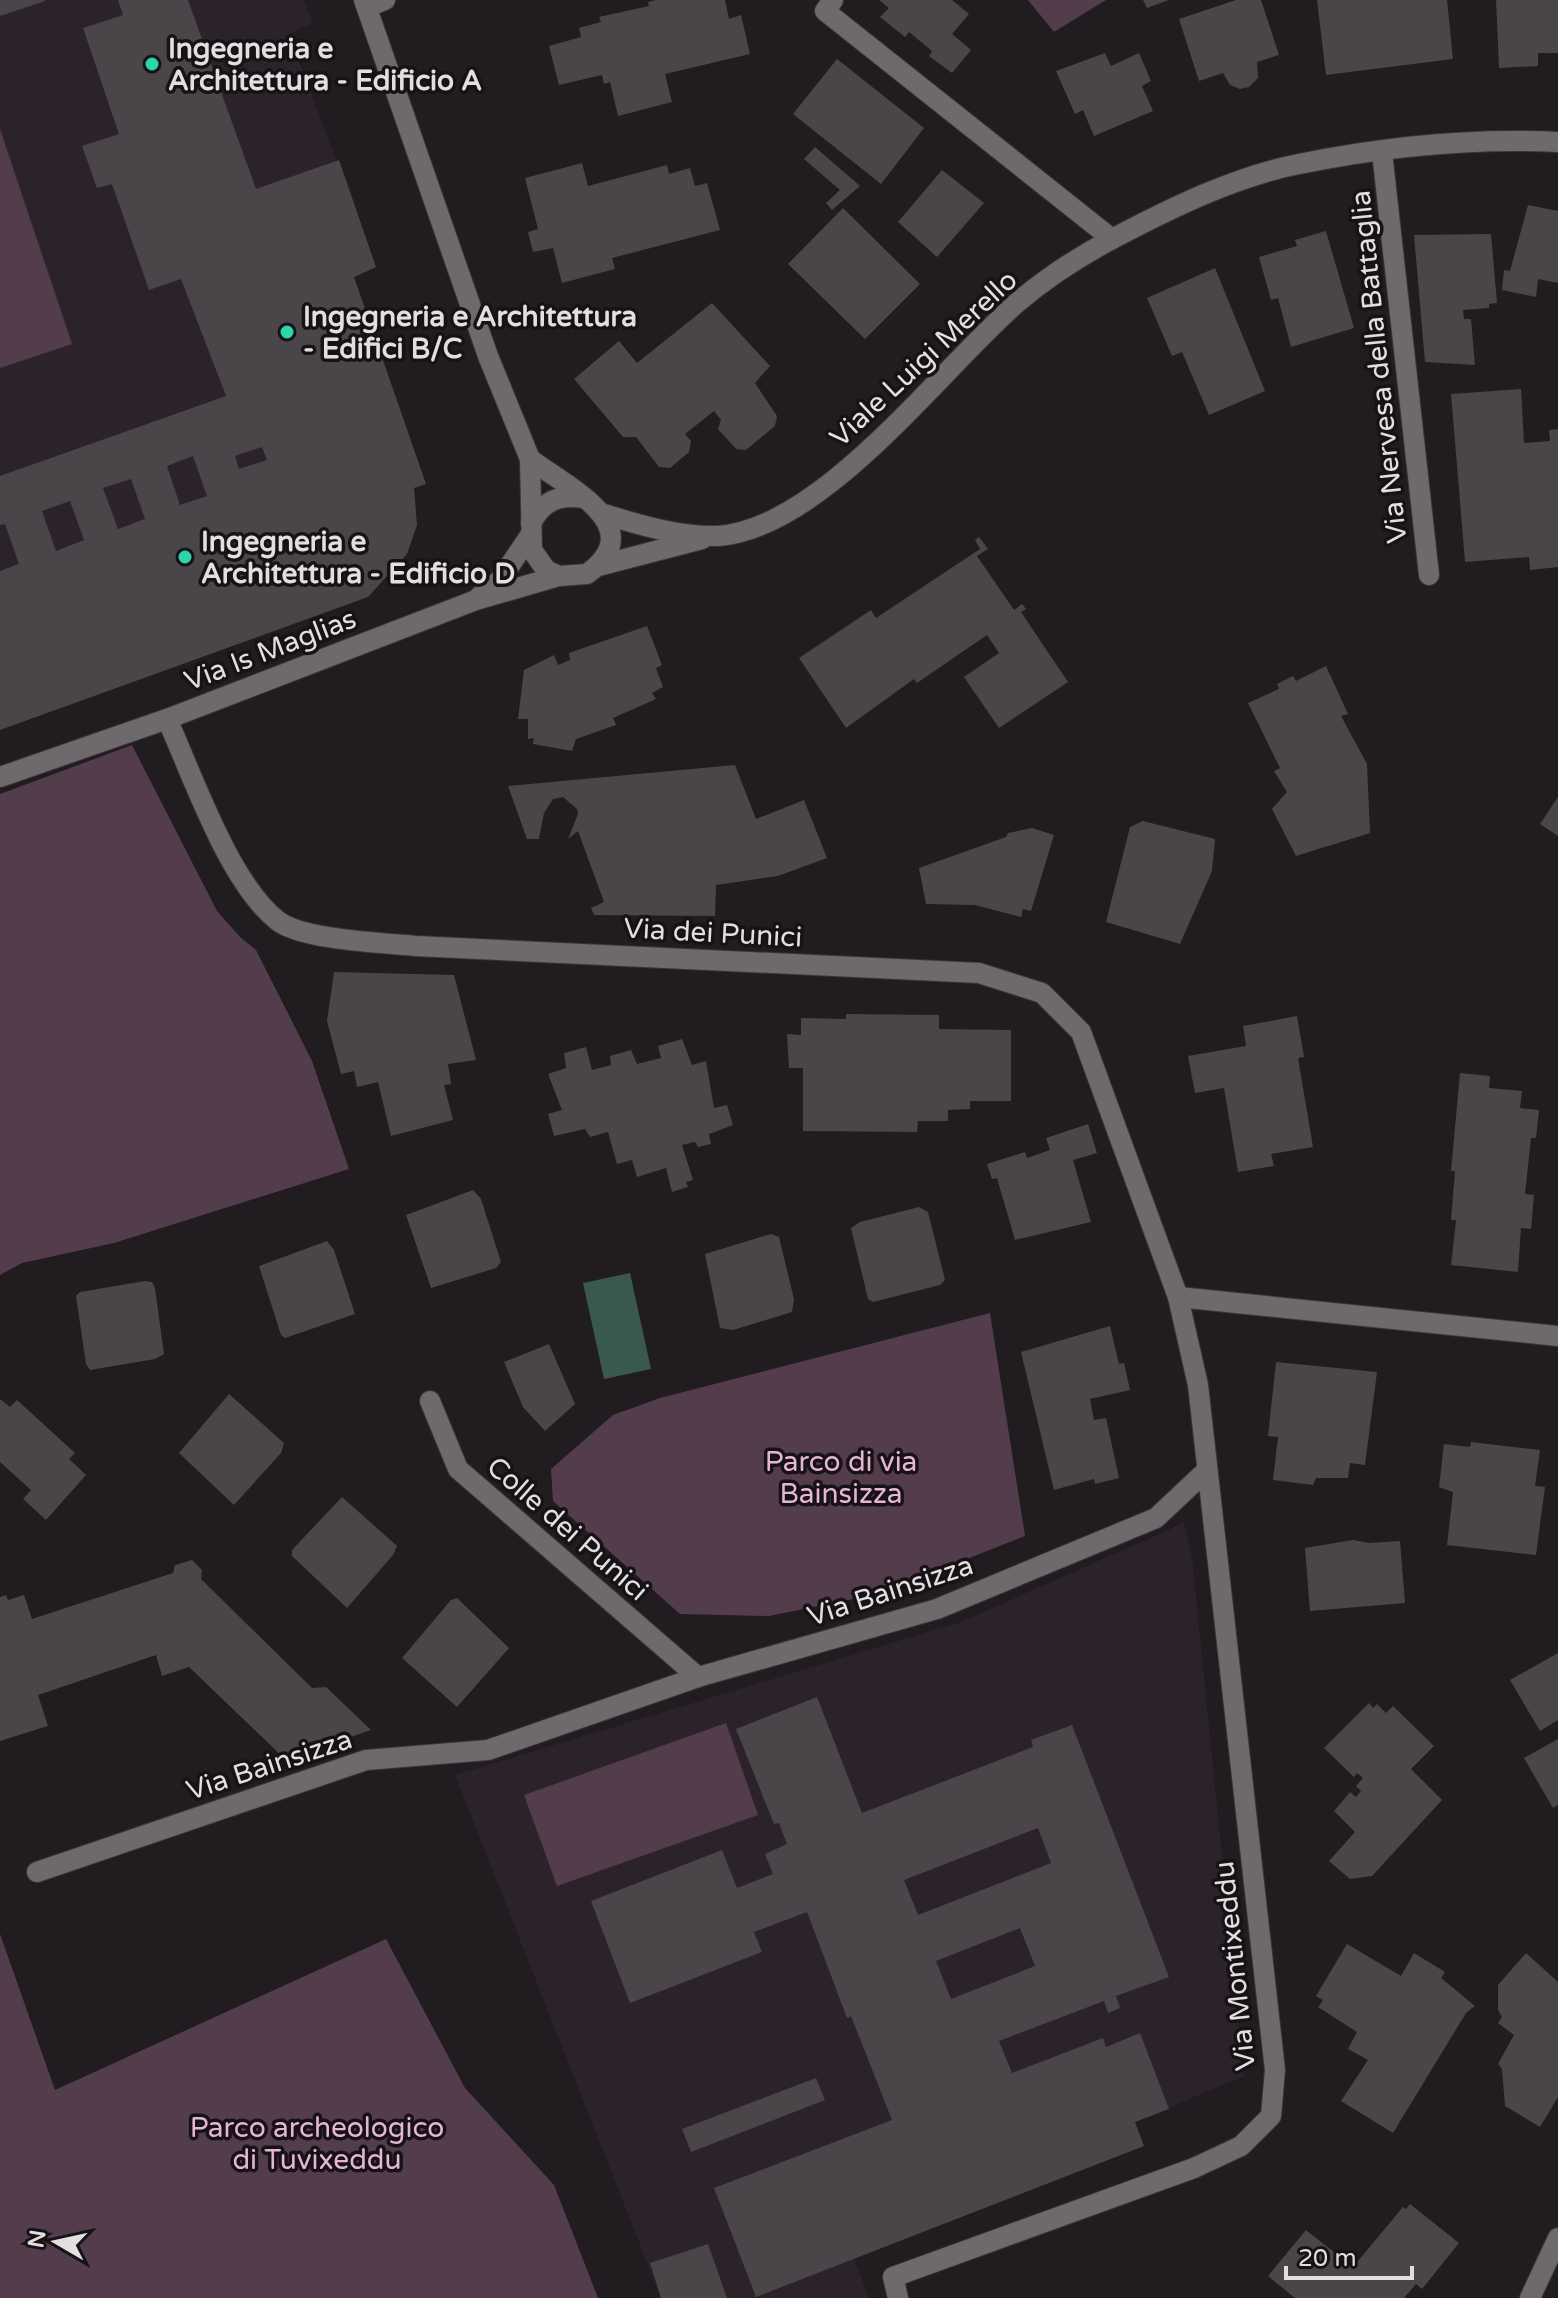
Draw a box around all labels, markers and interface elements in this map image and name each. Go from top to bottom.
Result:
place label: Ingegneria e Architettura - Edificio A [168,32,482,98]
marker: Ingegneria e Architettura - Edificio A [143,55,161,73]
street label: Via Nervesa della Battaglia [1344,189,1414,545]
street label: Viale Luigi Merello [823,263,1024,454]
place label: Ingegneria e Architettura - Edifici B/C [303,300,637,366]
marker: Ingegneria e Architettura - Edifici B/C [278,323,296,341]
place label: Ingegneria e Architettura - Edificio D [201,525,515,591]
marker: Ingegneria e Architettura - Edificio D [176,548,194,566]
street label: Via Is Maglias [180,602,361,698]
street label: Via dei Punici [623,911,803,955]
park label: Parco di via Bainsizza [765,1445,917,1511]
street label: Colle dei Punici [480,1450,655,1608]
street label: Via Bainsizza [803,1548,978,1634]
street label: Via Bainsizza [182,1722,357,1808]
street label: Via Montixeddu [1207,1860,1263,2072]
park label: Parco archeologico di Tuvixeddu [190,2111,444,2177]
north arrow [16,2202,96,2282]
text: N [23,2228,51,2250]
scale bar [1286,2230,1412,2280]
text: 20 m [1298,2244,1356,2273]

